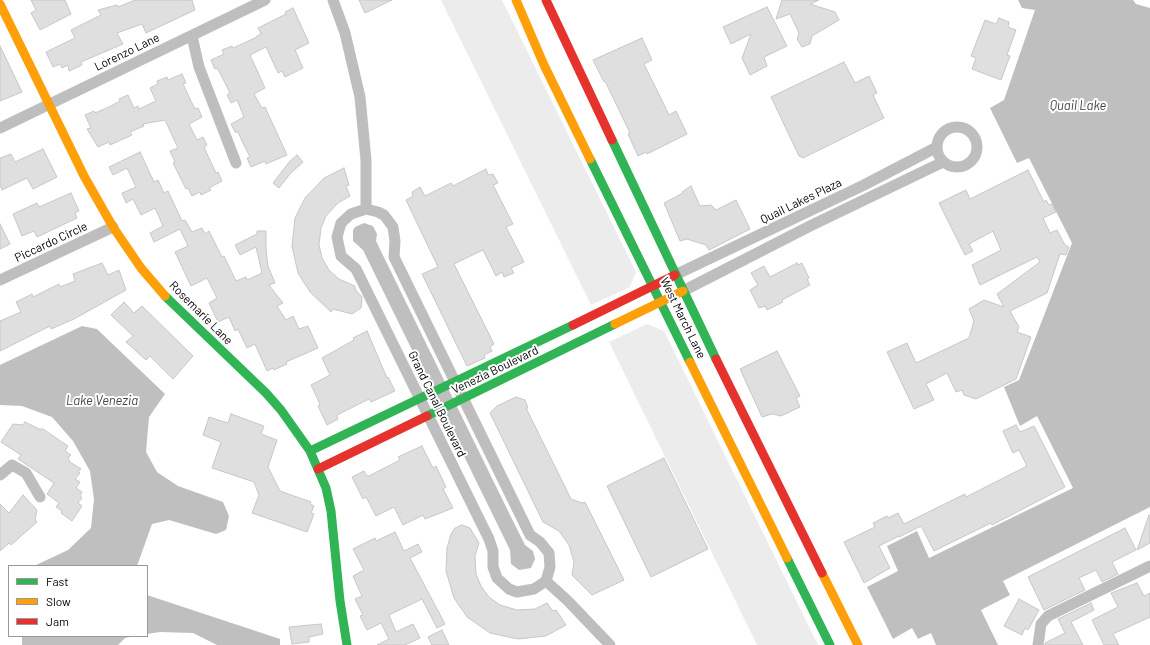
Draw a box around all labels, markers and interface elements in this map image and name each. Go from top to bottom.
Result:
street label: Lorenzo Lane [92,30,162,74]
water label: Quail Lake [1050,98,1106,114]
street label: Quail Lakes Plaza [758,175,844,227]
street label: Piccardo Circle [12,219,90,265]
street label: West March Lane [657,275,709,361]
street label: Rosemarie Lane [166,278,236,348]
street label: Venezia Boulevard [449,343,541,397]
street label: Grand Canal Boulevard [405,349,469,459]
water label: Lake Venezia [66,393,138,409]
legend [8,565,148,637]
text: Fast [46,574,69,588]
text: Slow [46,594,71,608]
text: Jam [46,614,69,628]

